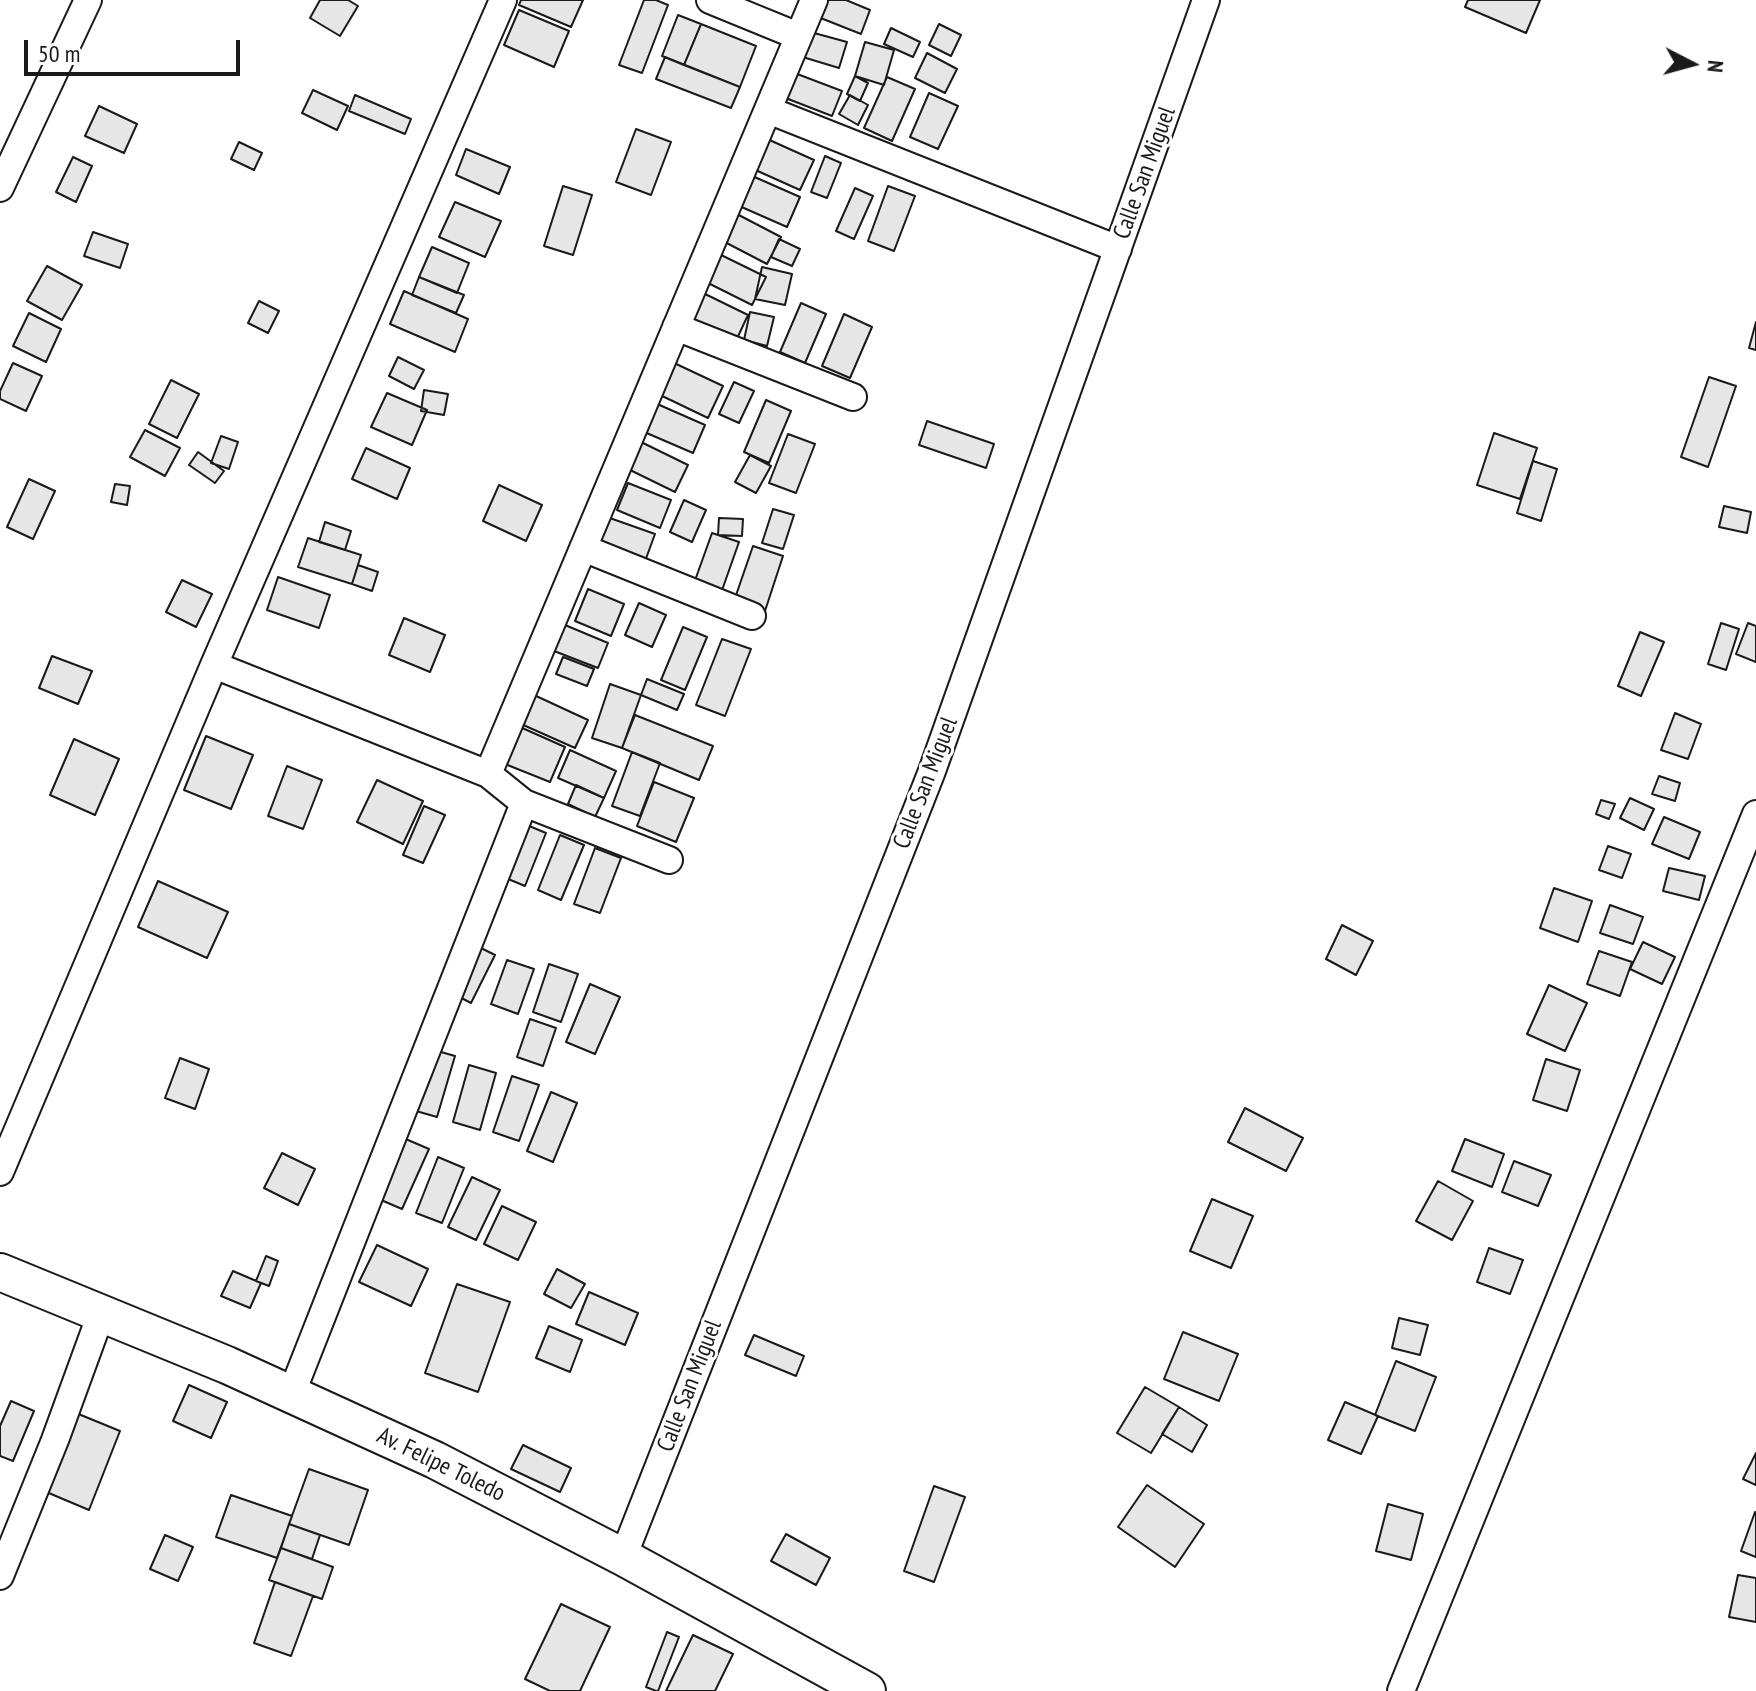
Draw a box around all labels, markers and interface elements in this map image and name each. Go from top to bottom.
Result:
scale bar [28,24,244,74]
north arrow [1652,24,1732,104]
text: 50 m [38,38,80,69]
text: N [1701,59,1730,74]
street label: Calle San Miguel [1108,103,1182,243]
street label: Calle San Miguel [888,713,964,853]
street label: Calle San Miguel [652,1316,728,1456]
street label: Av. Felipe Toledo [372,1422,510,1508]

